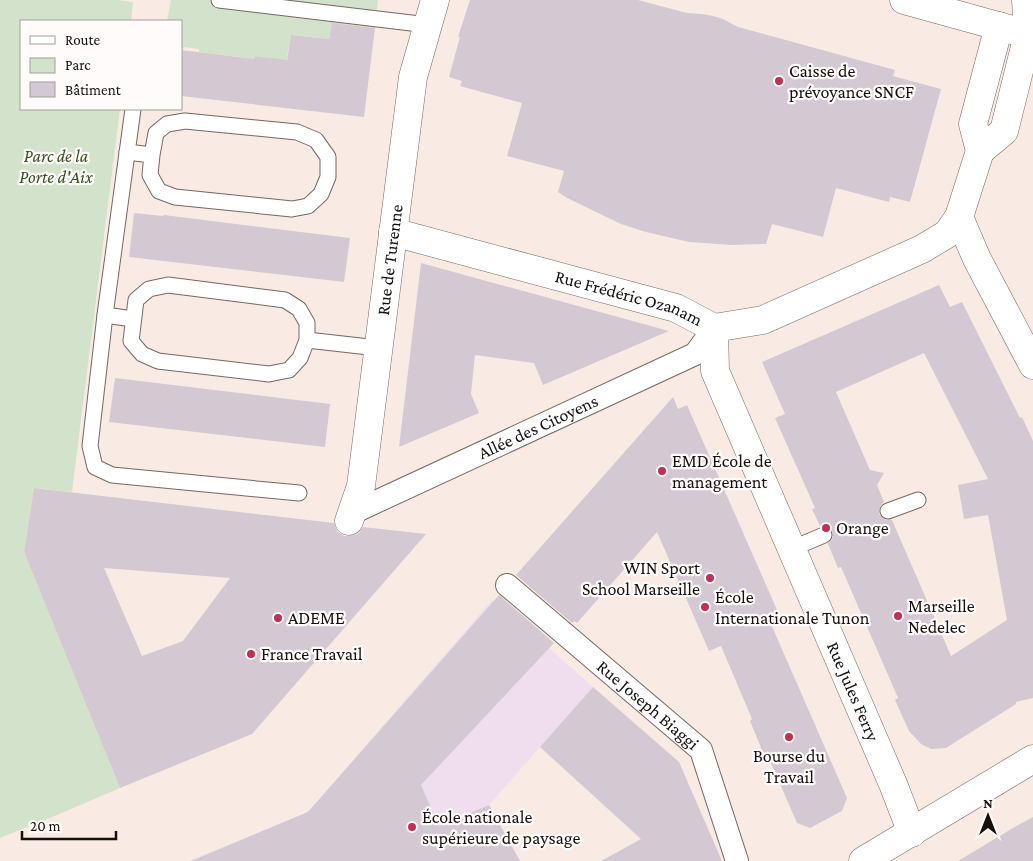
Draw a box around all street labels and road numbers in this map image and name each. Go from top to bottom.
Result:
street label: Rue de Turenne [373,203,407,317]
street label: Rue Frédéric Ozanam [553,266,706,330]
street label: Allée des Citoyens [475,390,601,463]
street label: Rue Jules Ferry [823,639,884,745]
street label: Rue Joseph Biaggi [593,656,703,754]

